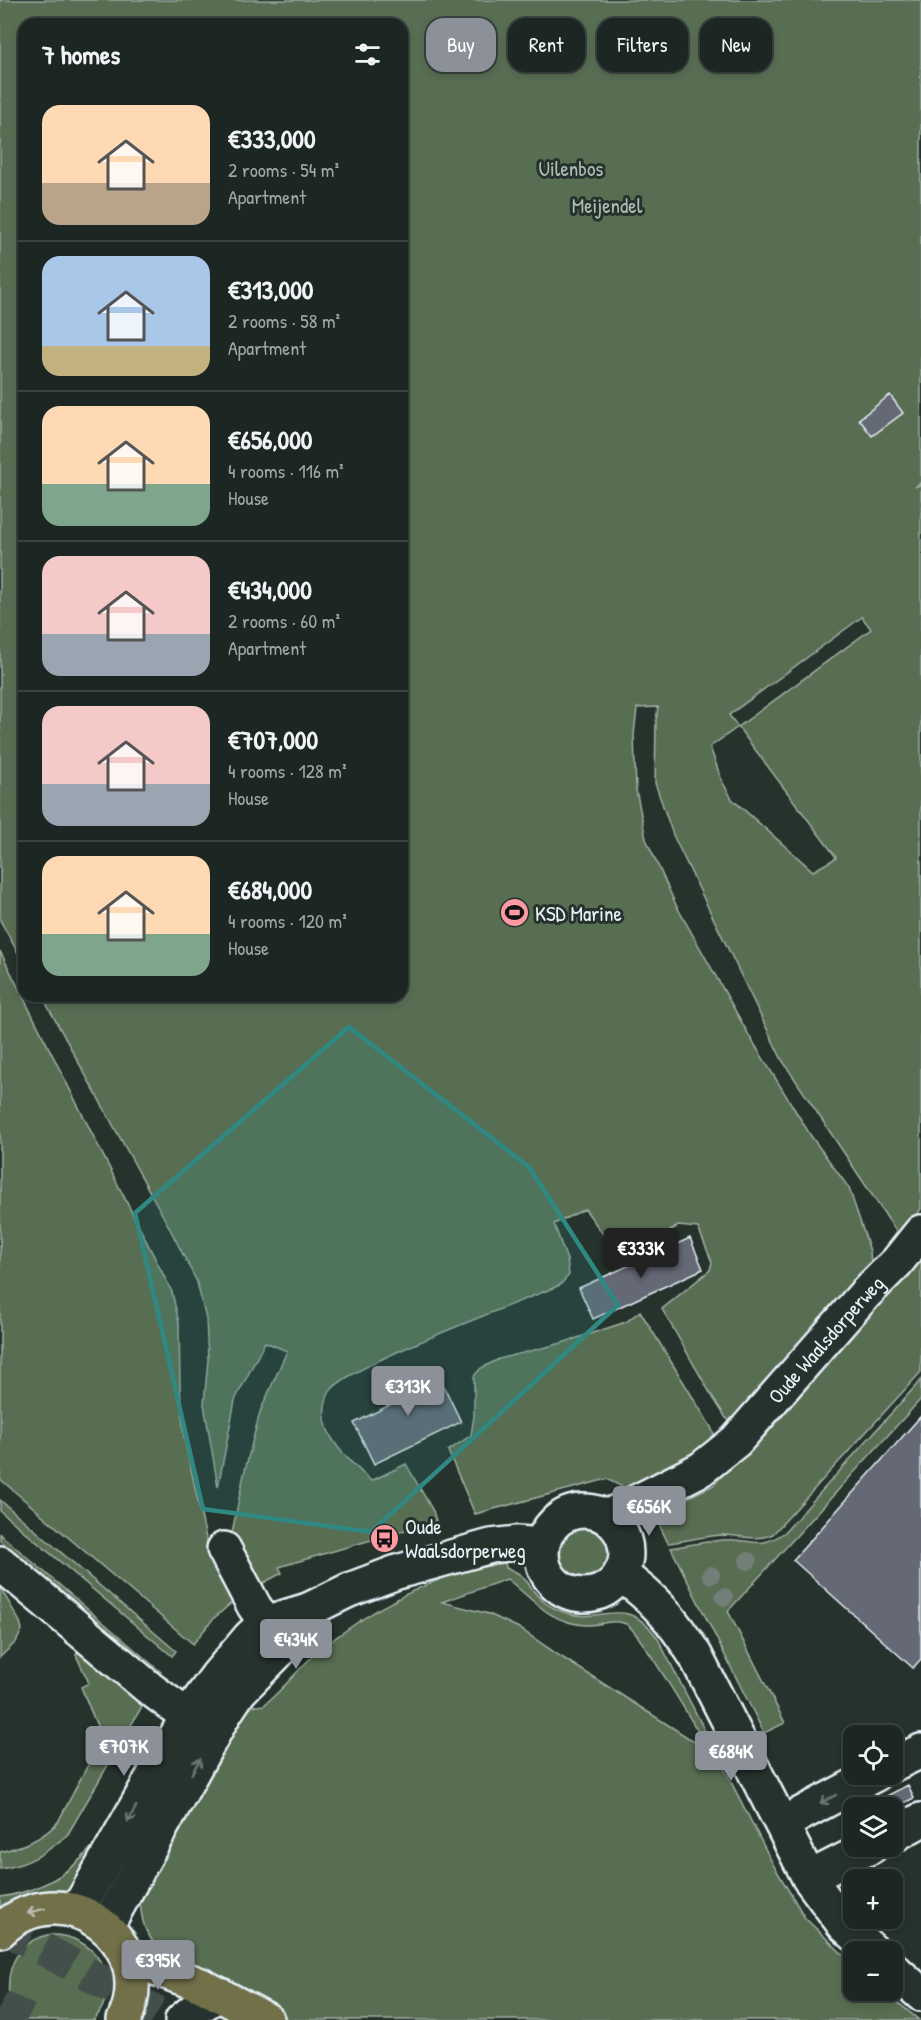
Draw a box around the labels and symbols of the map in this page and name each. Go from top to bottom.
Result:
park label: Uilenbos [539,154,603,183]
park label: Meijendel [572,191,643,220]
sports icon: KSD Marine [498,897,530,929]
place label: KSD Marine [535,899,622,928]
pin: €333K [599,1228,683,1279]
street label: Oude Waalsdorperweg [761,1269,890,1410]
pin: €313K [366,1366,450,1417]
pin: €656K [607,1486,691,1537]
place label: Oude Waalsdorperweg [405,1512,526,1565]
bus stop icon: Oude Waalsdorperweg [368,1522,400,1554]
pin: €434K [254,1619,338,1670]
pin: €707K [82,1726,166,1777]
pin: €684K [689,1731,773,1782]
one-way arrow [190,1758,202,1775]
one-way arrow [820,1794,838,1805]
one-way arrow [126,1805,137,1823]
one-way arrow [27,1906,46,1917]
pin: €395K [116,1940,200,1991]

